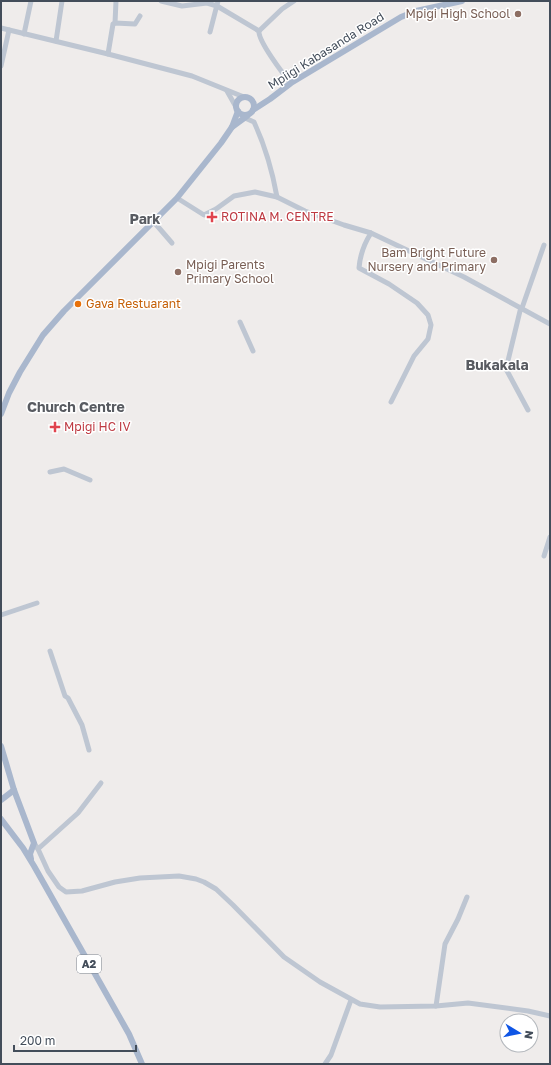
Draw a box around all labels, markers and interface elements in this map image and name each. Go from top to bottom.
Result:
place label: Mpigi High School [406,6,510,21]
street label: Mpiigi Kabasanda Road [265,9,386,92]
marker: Mpigi High School [513,9,523,19]
place label: ROTINA M. CENTRE [221,209,334,224]
district label: Park [130,210,160,227]
marker: ROTINA M. CENTRE [206,211,218,223]
place label: Bam Bright Future Nursery and Primary [367,245,486,274]
marker: Bam Bright Future Nursery and Primary [489,255,499,265]
place label: Mpigi Parents Primary School [186,257,274,286]
marker: Mpigi Parents Primary School [173,267,183,277]
place label: Gava Restuarant [86,296,181,311]
marker: Gava Restuarant [73,299,83,309]
district label: Bukakala [465,356,529,373]
district label: Church Centre [27,398,125,415]
place label: Mpigi HC IV [64,419,131,434]
marker: Mpigi HC IV [49,421,61,433]
road number: A2 [77,955,101,973]
north arrow [499,1013,539,1053]
scale bar [14,1027,136,1053]
text: N [522,1030,536,1040]
text: 200 m [20,1033,55,1048]

